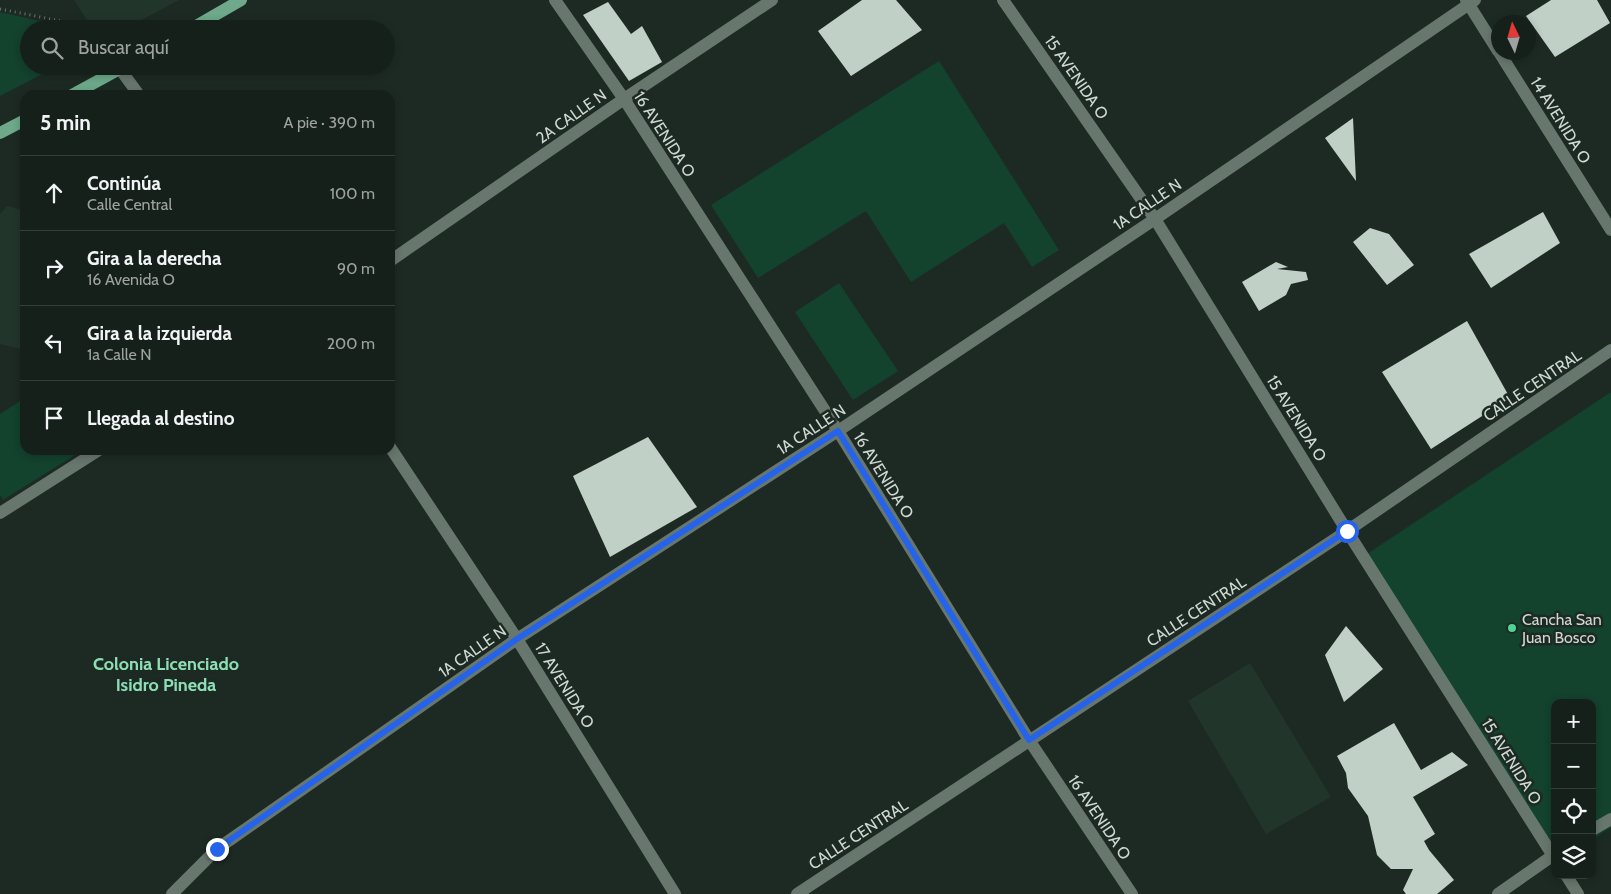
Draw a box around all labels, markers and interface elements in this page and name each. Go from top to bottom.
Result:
north arrow [1491,15,1536,60]
search box [20,20,395,75]
street label: 15 AVENIDA O [1041,32,1112,123]
icon: search [38,34,66,62]
text: Buscar aquí [78,36,169,59]
street label: 14 AVENIDA O [1526,74,1595,167]
street label: 2A CALLE N [533,85,610,148]
street label: 16 AVENIDA O [630,88,699,181]
text: 5 min [40,110,91,135]
text: A pie · 390 m [283,113,375,132]
text: Continúa [87,172,161,195]
street label: 1A CALLE N [1110,175,1185,234]
icon: ahead [40,179,68,207]
text: 100 m [330,184,375,203]
text: Calle Central [87,195,172,214]
text: Gira a la derecha [87,247,222,270]
icon: right [40,254,68,282]
text: 90 m [337,259,375,278]
text: 16 Avenida O [87,270,175,289]
text: Gira a la izquierda [87,322,232,345]
icon: left [40,329,68,357]
text: 200 m [327,334,375,353]
text: 1a Calle N [87,345,152,364]
street label: CALLE CENTRAL [1480,346,1585,425]
street label: 15 AVENIDA O [1263,372,1331,465]
street label: 1A CALLE N [773,400,849,459]
icon: arrive [40,404,68,432]
text: Llegada al destino [87,407,234,430]
street label: 16 AVENIDA O [850,429,918,522]
route start [1336,520,1359,543]
street label: CALLE CENTRAL [1143,572,1249,650]
place label: Cancha San Juan Bosco [1521,610,1602,647]
street label: 1A CALLE N [435,621,510,682]
marker: Cancha San Juan Bosco [1506,622,1518,634]
street label: 17 AVENIDA O [531,639,598,731]
district label: Colonia Licenciado Isidro Pineda [93,653,239,696]
map controls [1551,699,1596,879]
button: + [1551,699,1596,744]
street label: 15 AVENIDA O [1478,715,1546,808]
button: − [1551,744,1596,789]
street label: 16 AVENIDA O [1064,771,1135,863]
button: locate [1551,789,1596,834]
street label: CALLE CENTRAL [805,795,911,873]
button: layers [1551,834,1596,879]
route end [206,838,229,861]

